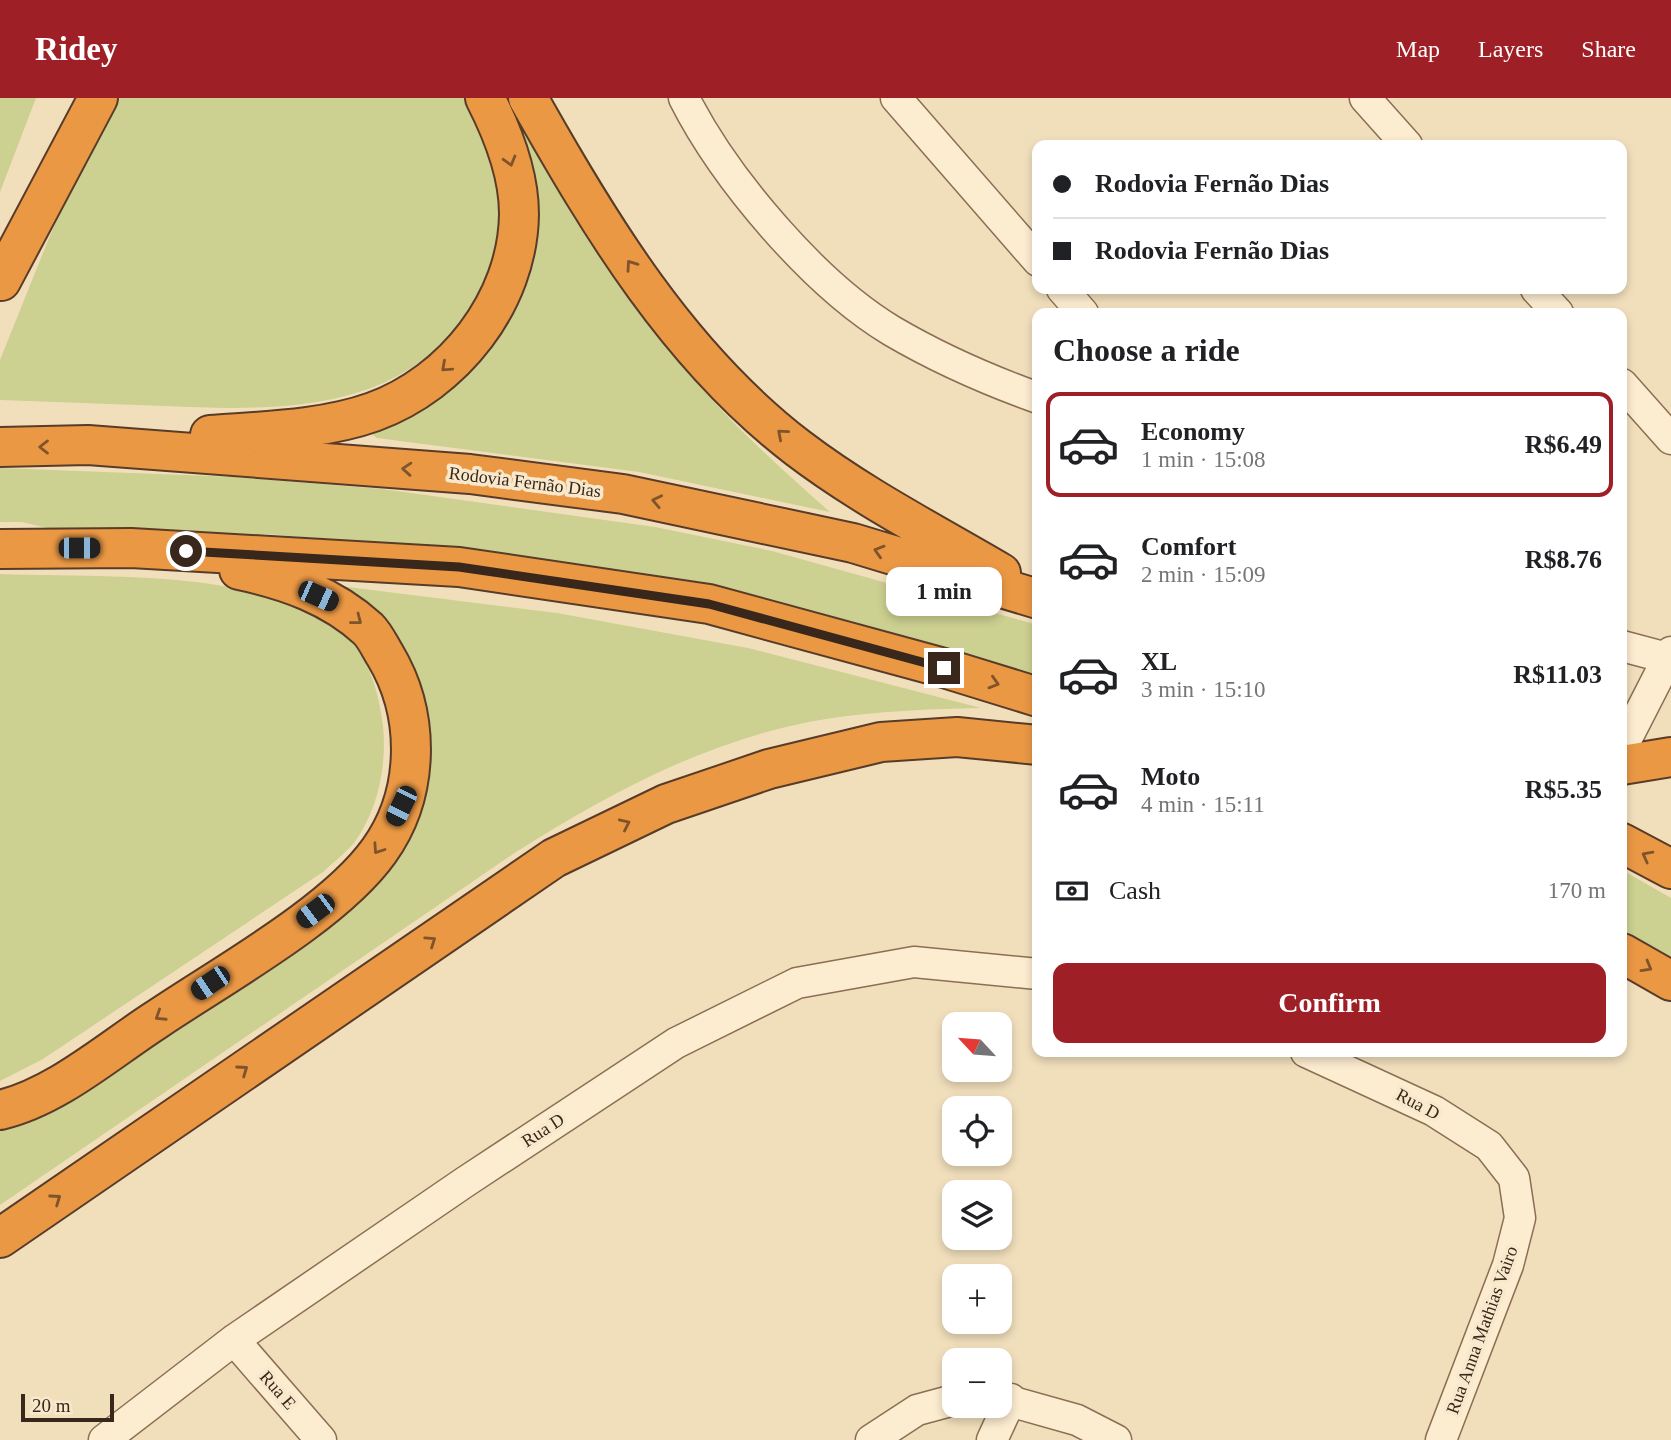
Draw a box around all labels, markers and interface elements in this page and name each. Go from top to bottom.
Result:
text: Ridey [35,31,118,67]
text: Map [1396,36,1440,62]
text: Layers [1478,36,1543,62]
text: Share [1581,36,1636,62]
one-way arrow [502,155,516,167]
text: Rodovia Fernão Dias [1095,169,1329,198]
text: Rodovia Fernão Dias [1095,236,1329,265]
one-way arrow [627,260,639,273]
text: Choose a ride [1053,332,1240,368]
one-way arrow [441,358,454,371]
icon: car [1057,413,1120,476]
text: Economy [1141,417,1245,446]
one-way arrow [777,430,790,442]
text: R$6.49 [1525,430,1602,459]
one-way arrow [38,439,49,455]
text: 1 min · 15:08 [1141,447,1266,472]
one-way arrow [401,462,412,477]
street label: Rodovia Fernão Dias [448,463,602,501]
one-way arrow [651,495,663,510]
icon: car [1057,528,1120,591]
text: Comfort [1141,532,1236,561]
route start [170,535,202,567]
car [59,538,101,559]
one-way arrow [873,545,885,560]
text: R$8.76 [1525,545,1602,574]
text: 2 min · 15:09 [1141,562,1266,587]
callout: 1 min [886,566,1002,616]
car [295,578,342,614]
text: 1 min [916,579,972,604]
one-way arrow [349,612,361,625]
icon: car [1057,643,1120,706]
text: XL [1141,647,1177,676]
route end [928,652,960,684]
text: R$11.03 [1513,660,1602,689]
one-way arrow [987,675,999,689]
text: 3 min · 15:10 [1141,677,1266,702]
icon: car [1057,758,1120,821]
text: Moto [1141,762,1200,791]
text: R$5.35 [1525,775,1602,804]
car [383,783,420,829]
text: 4 min · 15:11 [1141,792,1265,817]
one-way arrow [618,818,630,832]
one-way arrow [374,841,387,854]
one-way arrow [1642,850,1654,864]
icon: cash [1053,872,1091,910]
text: Cash [1109,876,1161,905]
text: 170 m [1548,878,1606,903]
car [292,890,339,932]
one-way arrow [423,936,436,949]
one-way arrow [1639,959,1652,972]
car [187,963,234,1003]
button: Confirm [1053,963,1606,1043]
one-way arrow [155,1008,168,1021]
north arrow [942,1012,1012,1082]
map controls [942,1012,1012,1418]
one-way arrow [235,1066,248,1078]
street label: Rua D [1393,1084,1443,1124]
button: locate [942,1096,1012,1166]
street label: Rua D [518,1109,568,1151]
button: layers [942,1180,1012,1250]
one-way arrow [48,1195,61,1207]
street label: Rua Anna Mathias Vairo [1442,1243,1522,1417]
button: + [942,1264,1012,1334]
button: − [942,1348,1012,1418]
street label: Rua E [256,1367,300,1413]
scale bar [21,1391,114,1423]
text: 20 m [32,1395,71,1416]

